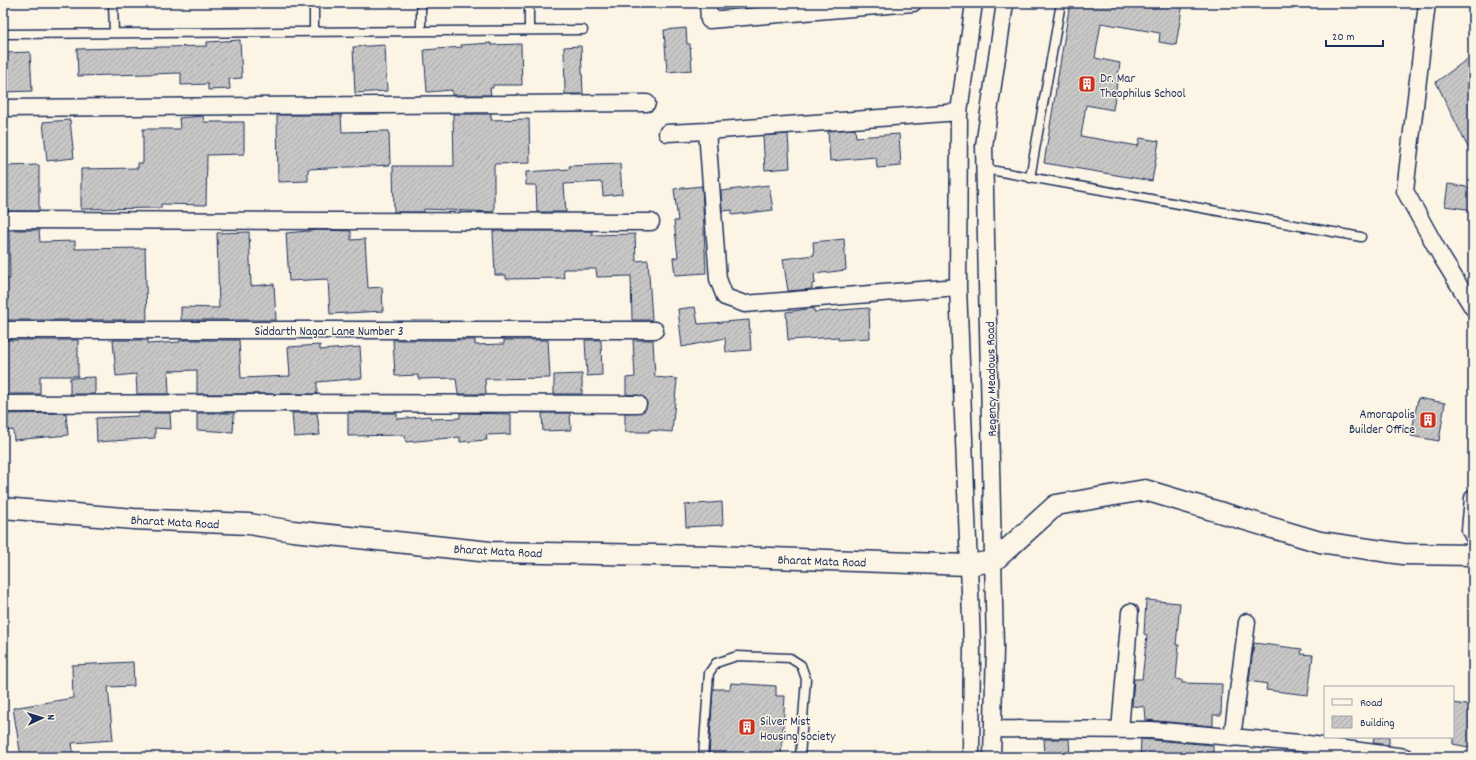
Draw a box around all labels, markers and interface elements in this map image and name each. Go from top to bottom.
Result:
scale bar [1326,22,1383,48]
text: 20 m [1332,29,1355,46]
place label: Dr. Mar Theophilus School [1100,70,1186,104]
building icon: Dr. Mar Theophilus School [1077,74,1097,94]
street label: Regency Meadows Road [982,321,1003,437]
street label: Siddarth Nagar Lane Number 3 [254,323,404,342]
place label: Amorapolis Builder Office [1349,406,1415,440]
building icon: Amorapolis Builder Office [1418,410,1438,430]
street label: Bharat Mata Road [130,512,220,535]
street label: Bharat Mata Road [453,541,543,564]
street label: Bharat Mata Road [777,551,867,574]
legend [1324,686,1454,738]
text: Road [1360,695,1382,712]
north arrow [22,698,62,738]
place label: Silver Mist Housing Society [760,713,836,747]
text: N [42,714,58,721]
text: Building [1360,715,1395,732]
building icon: Silver Mist Housing Society [737,717,757,737]

